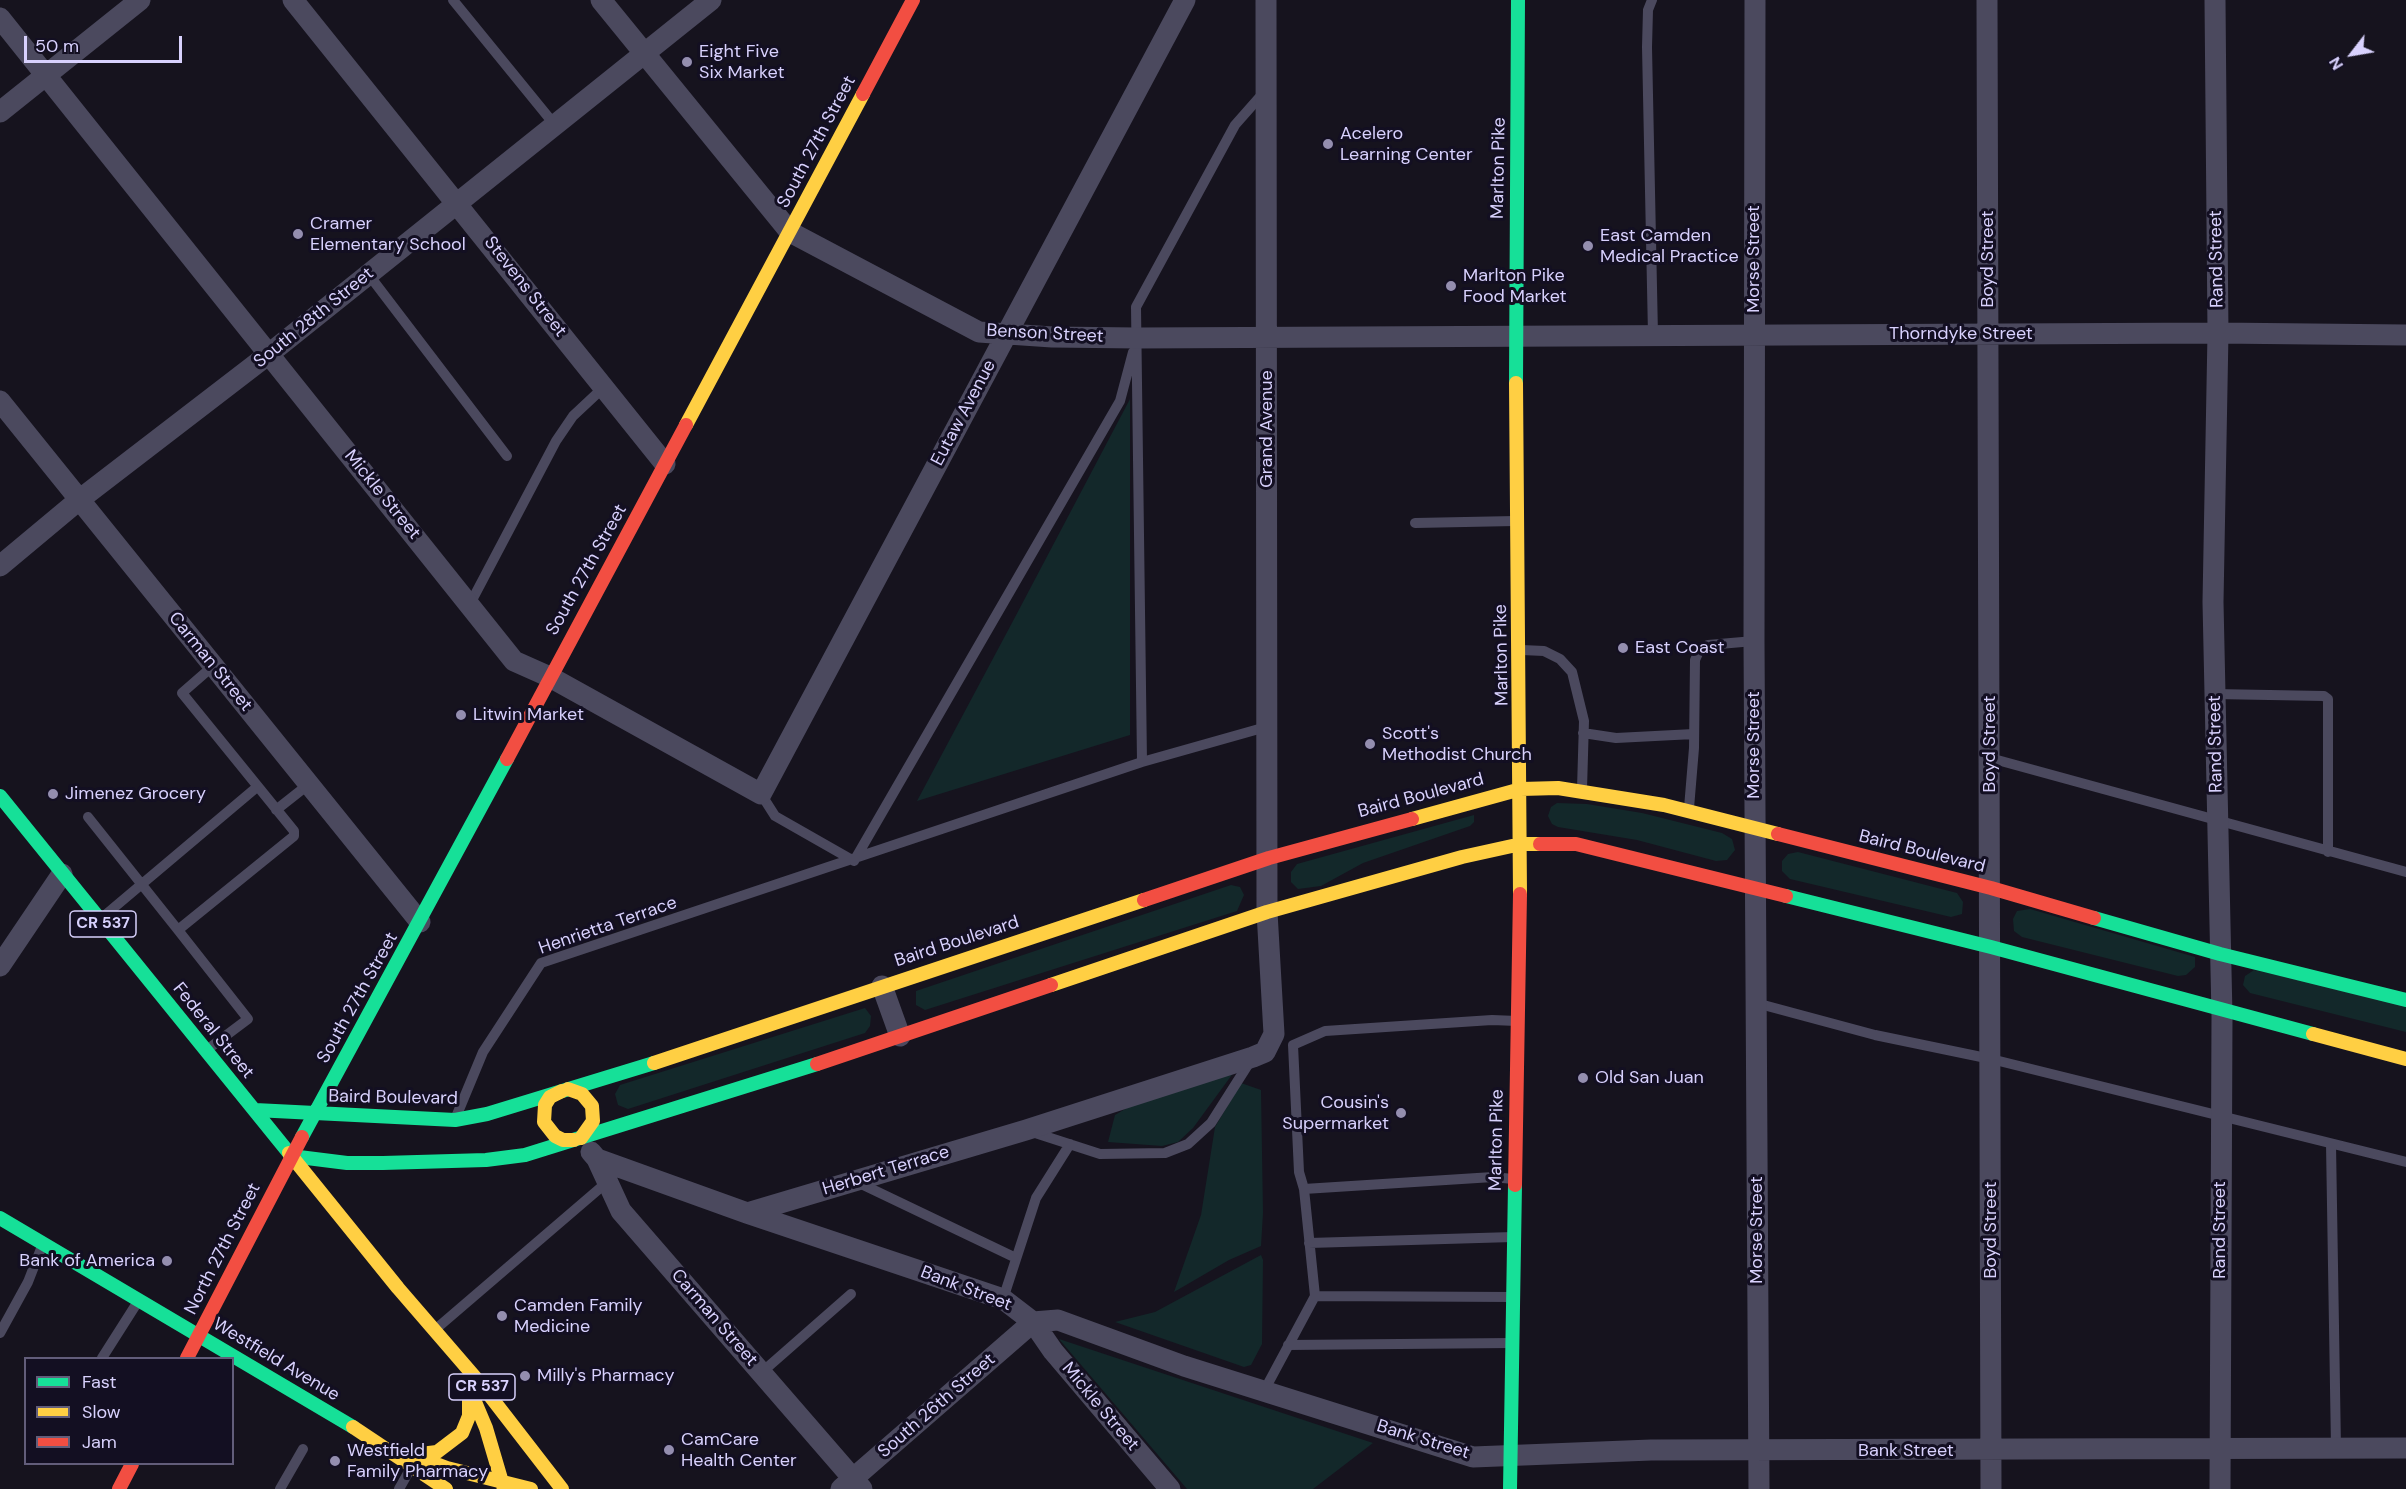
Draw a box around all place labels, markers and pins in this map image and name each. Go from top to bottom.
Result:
place label: Eight Five Six Market [699,41,784,84]
marker: Eight Five Six Market [680,55,694,69]
place label: Acelero Learning Center [1340,123,1473,166]
marker: Acelero Learning Center [1321,137,1335,151]
place label: Cramer Elementary School [310,213,466,256]
place label: East Camden Medical Practice [1600,225,1739,268]
marker: Cramer Elementary School [291,227,305,241]
marker: East Camden Medical Practice [1581,239,1595,253]
place label: Marlton Pike Food Market [1463,265,1567,308]
marker: Marlton Pike Food Market [1444,279,1458,293]
place label: East Coast [1635,637,1725,659]
marker: East Coast [1616,641,1630,655]
place label: Litwin Market [473,704,584,726]
marker: Litwin Market [454,708,468,722]
place label: Scott's Methodist Church [1382,723,1532,766]
marker: Scott's Methodist Church [1363,737,1377,751]
place label: Jimenez Grocery [65,783,206,805]
marker: Jimenez Grocery [46,787,60,801]
place label: Old San Juan [1595,1067,1704,1089]
marker: Old San Juan [1576,1071,1590,1085]
place label: Cousin's Supermarket [1282,1092,1389,1134]
marker: Cousin's Supermarket [1394,1106,1408,1120]
place label: Bank of America [19,1250,155,1272]
marker: Bank of America [160,1254,174,1268]
place label: Camden Family Medicine [514,1295,643,1338]
marker: Camden Family Medicine [495,1309,509,1323]
place label: Milly's Pharmacy [537,1365,675,1387]
marker: Milly's Pharmacy [518,1369,532,1383]
place label: CamCare Health Center [681,1429,797,1472]
place label: Westfield Family Pharmacy [347,1440,488,1482]
marker: CamCare Health Center [662,1443,676,1457]
marker: Westfield Family Pharmacy [328,1454,342,1468]

